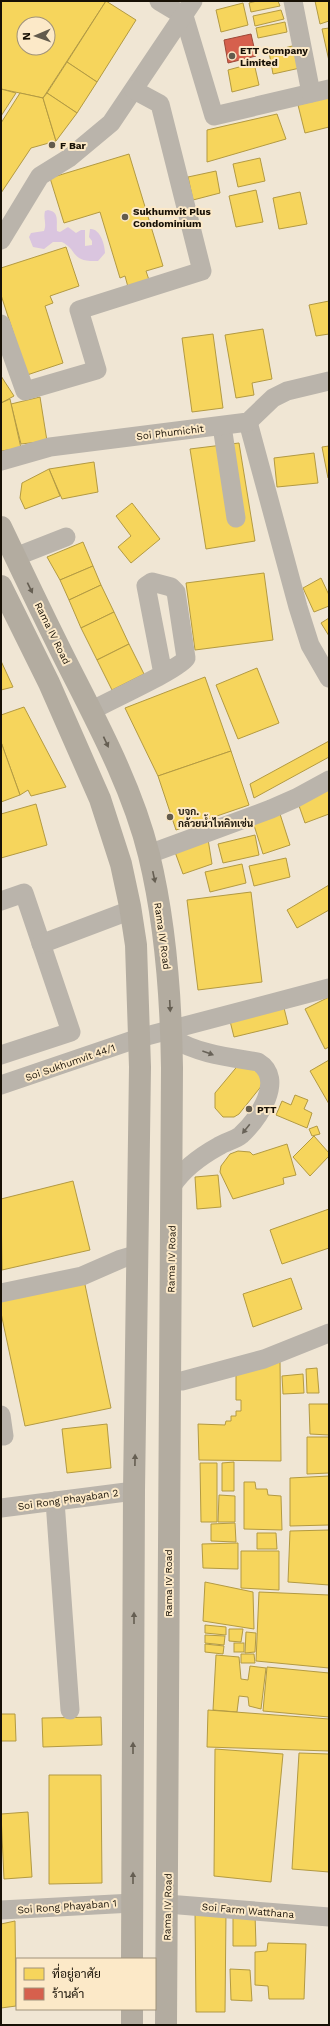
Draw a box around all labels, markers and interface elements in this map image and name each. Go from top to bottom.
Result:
north arrow [16,16,56,56]
text: N [20,32,33,41]
place label: ETT Company Limited [240,45,308,68]
marker: ETT Company Limited [227,51,237,61]
marker: F Bar [47,140,57,150]
place label: F Bar [60,140,87,151]
place label: Sukhumvit Plus Condominium [133,206,211,229]
marker: Sukhumvit Plus Condominium [120,212,130,222]
street label: Soi Phumichit [136,423,205,442]
one-way arrow [27,582,33,593]
street label: Rama IV Road [33,600,72,666]
one-way arrow [103,737,109,748]
place label: บจก. กล้วยน้ำไทคิทเช่น [178,806,254,829]
marker: บจก. กล้วยน้ำไทคิทเช่น [165,812,175,822]
one-way arrow [151,871,157,884]
street label: Rama IV Road [152,902,173,970]
one-way arrow [167,1000,174,1012]
street label: Soi Sukhumvit 44/1 [24,1042,117,1083]
one-way arrow [202,1050,214,1056]
marker: PTT [244,1104,254,1114]
place label: PTT [257,1104,277,1115]
one-way arrow [241,1123,250,1134]
street label: Rama IV Road [165,1225,178,1293]
one-way arrow [132,1453,138,1466]
street label: Soi Rong Phayaban 2 [17,1487,119,1512]
street label: Rama IV Road [163,1549,174,1617]
one-way arrow [131,1611,137,1624]
one-way arrow [130,1741,136,1754]
one-way arrow [130,1871,136,1884]
street label: Rama IV Road [161,1873,174,1941]
street label: Soi Rong Phayaban 1 [17,1898,117,1915]
street label: Soi Farm Watthana [201,1901,295,1920]
legend [16,1958,156,2010]
text: ที่อยู่อาศัย [52,1963,101,1982]
text: ร้านค้า [52,1987,84,2001]

